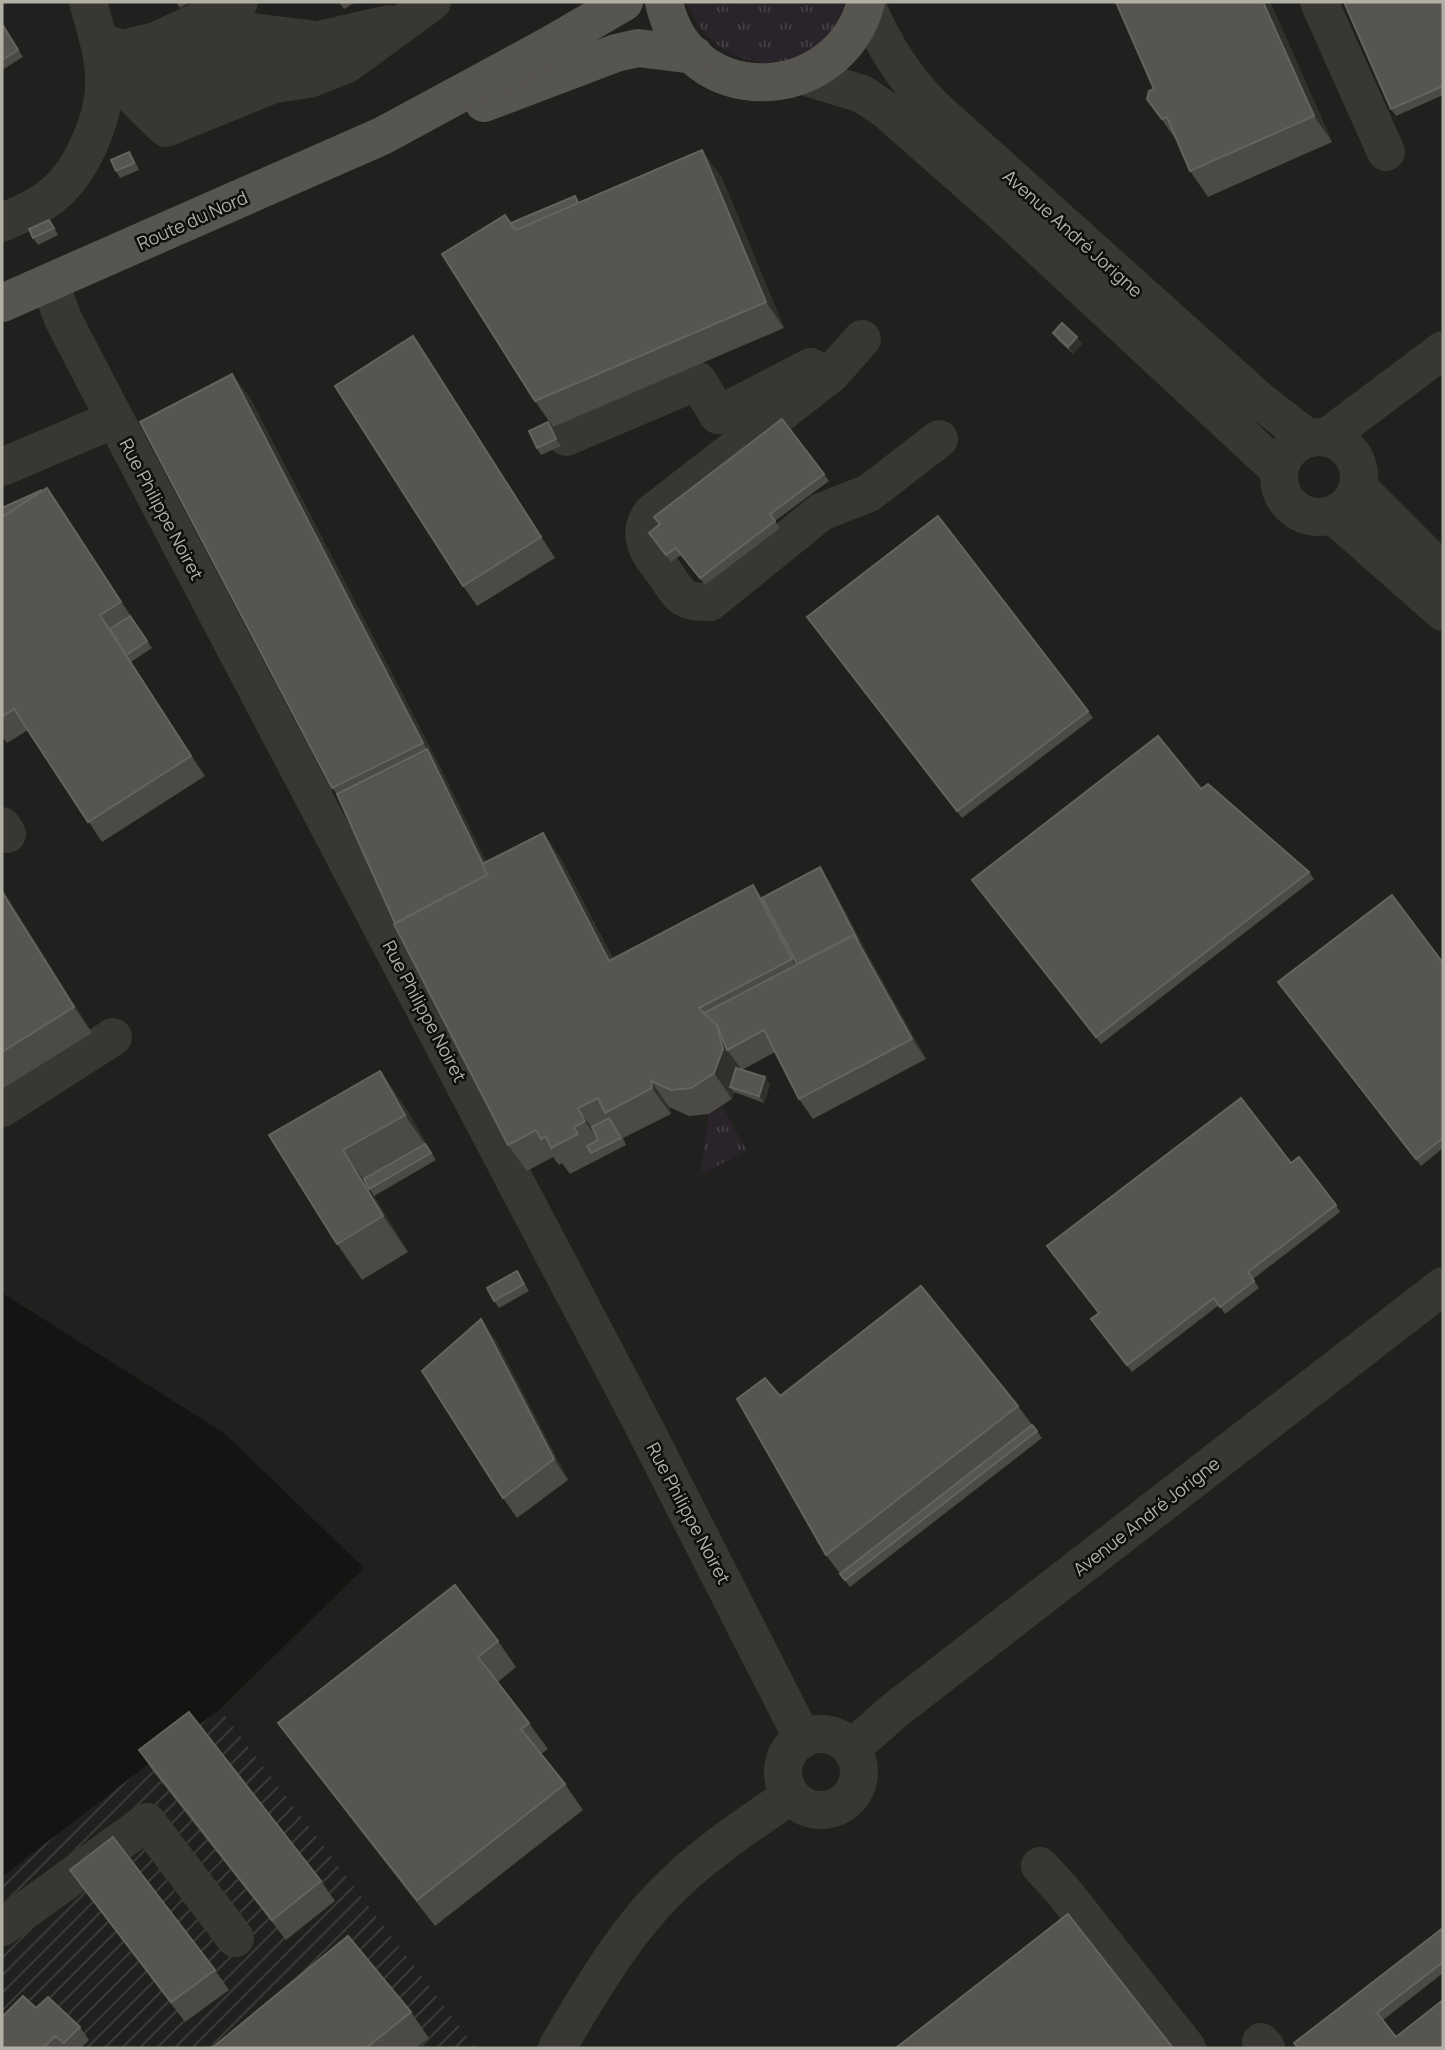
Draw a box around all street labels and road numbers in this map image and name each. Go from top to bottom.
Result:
street label: Avenue André Jorigne [998,164,1148,302]
street label: Route du Nord [133,185,251,255]
street label: Rue Philippe Noiret [115,434,209,584]
street label: Rue Philippe Noiret [378,936,472,1086]
street label: Rue Philippe Noiret [642,1438,736,1588]
street label: Avenue André Jorigne [1068,1451,1224,1581]

